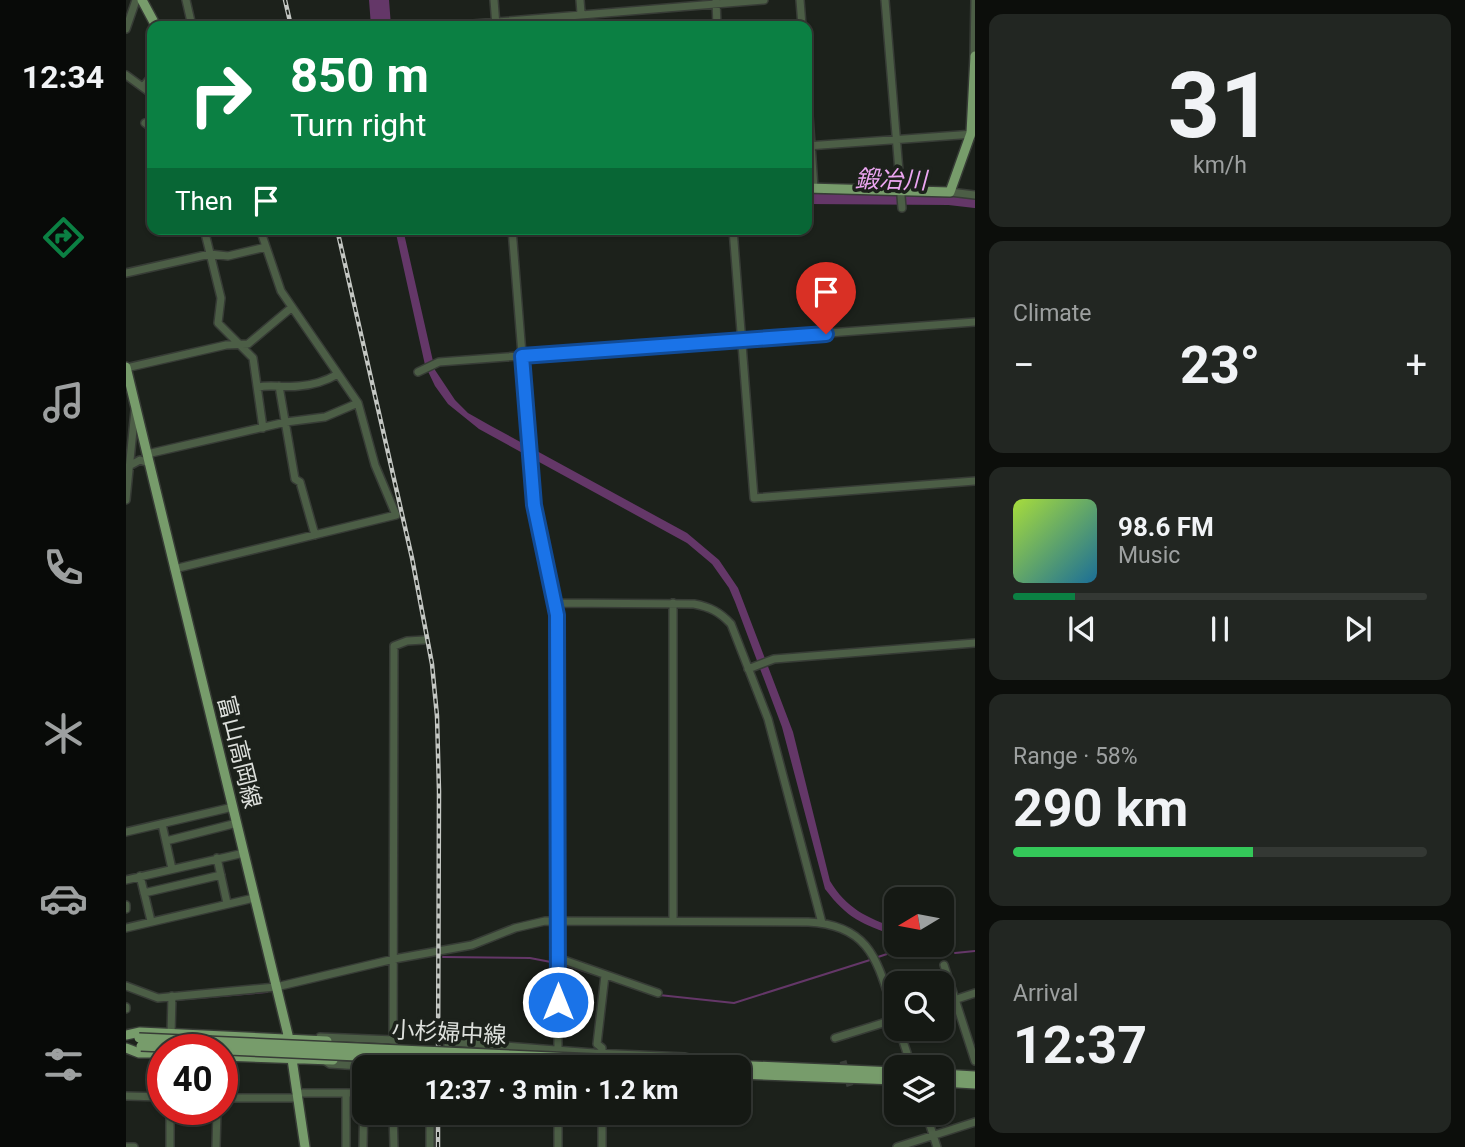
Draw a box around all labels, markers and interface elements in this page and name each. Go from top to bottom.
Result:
text: 850 m [290,47,429,104]
icon: right [175,49,266,140]
text: 31 [1168,53,1272,159]
text: 12:34 [22,58,104,96]
text: Turn right [290,106,426,144]
text: km/h [1193,152,1247,179]
water label: 鍛冶川 [855,165,930,195]
icon: arrive [247,182,285,220]
text: Then [175,186,233,216]
icon: directions [39,213,88,262]
pin [796,262,856,334]
icon: arrive [807,273,845,311]
text: Climate [1013,300,1092,327]
text: 23° [1180,335,1260,396]
text: − [1013,343,1035,387]
text: + [1405,343,1427,387]
icon: music [39,378,88,427]
text: 98.6 FM [1118,512,1214,542]
text: Music [1118,542,1180,569]
icon: phone [39,543,88,592]
icon: previous [1063,610,1101,648]
icon: pause [1201,610,1239,648]
icon: next [1339,610,1377,648]
street label: 富山高岡線 [212,693,266,811]
icon: climate [39,709,88,758]
text: Range · 58% [1013,743,1138,770]
text: 290 km [1013,778,1188,839]
icon: car [39,874,88,923]
north arrow [884,887,954,957]
map controls [884,887,954,1125]
position arrow [521,965,595,1039]
button: search [884,971,954,1041]
text: Arrival [1013,980,1078,1007]
text: 12:37 [1013,1015,1147,1076]
street label: 小杉婦中線 [391,1017,507,1049]
speed limit sign: 40 [147,1034,238,1125]
icon: filters [39,1040,88,1089]
button: layers [884,1055,954,1125]
text: 12:37 · 3 min · 1.2 km [424,1075,679,1105]

